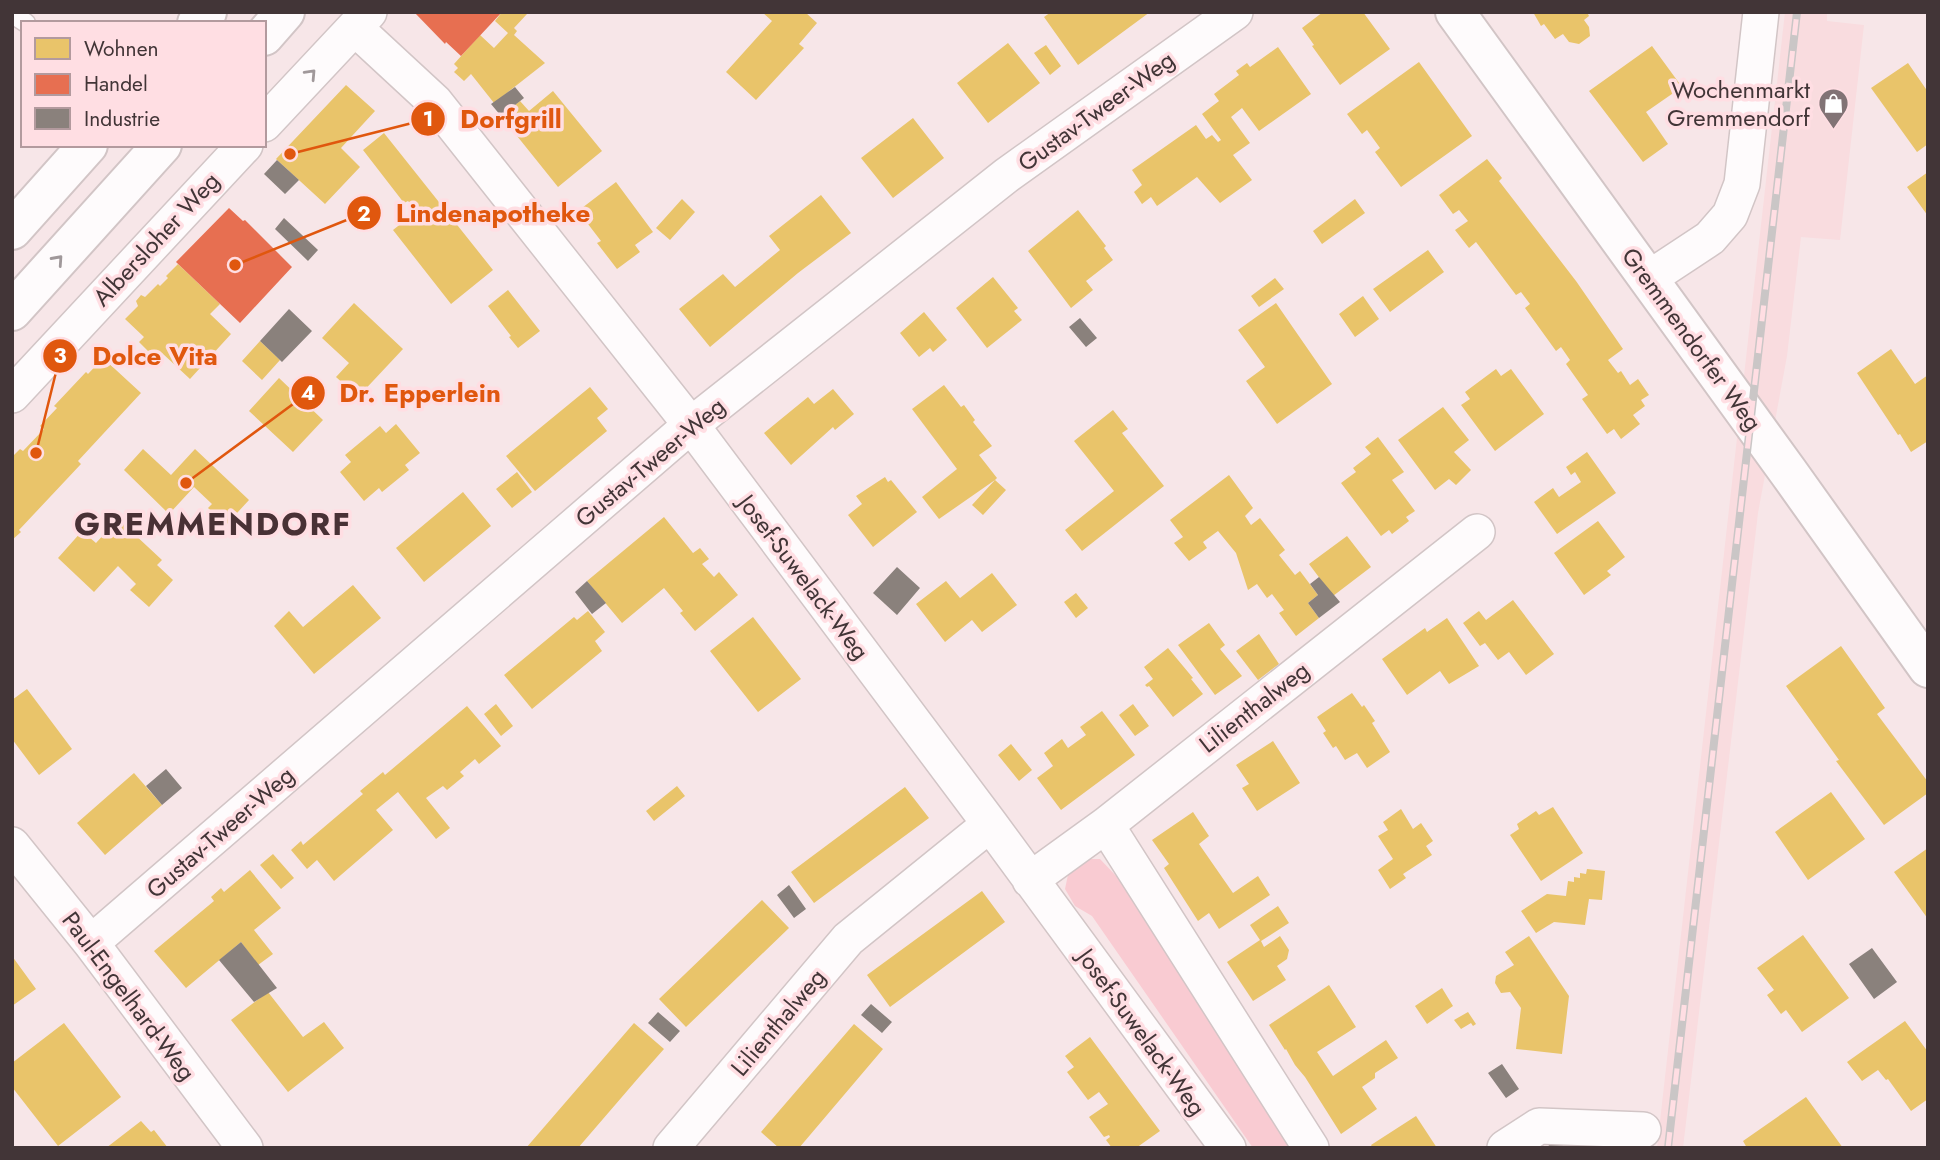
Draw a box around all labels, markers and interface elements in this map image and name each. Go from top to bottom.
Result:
legend [21,21,266,147]
text: Wohnen [84,34,158,64]
street label: Gustav-Tweer-Weg [1011,42,1181,180]
text: Handel [84,69,148,99]
one-way arrow [303,69,315,82]
place label: Wochenmarkt Gremmendorf [1667,72,1811,135]
shop icon: Wochenmarkt Gremmendorf [1816,86,1850,130]
callout: Dorfgrill [411,95,576,142]
text: Dorfgrill [460,100,562,138]
text: Industrie [84,104,160,134]
text: 1 [423,104,433,134]
street label: Albersloher Weg [84,164,228,314]
callout: Lindenapotheke [346,190,604,237]
text: Lindenapotheke [396,194,590,232]
text: 2 [357,199,371,229]
street label: Gremmendorfer Weg [1614,240,1770,438]
one-way arrow [50,255,62,268]
callout: Dolce Vita [43,332,231,379]
text: Dolce Vita [92,337,218,375]
text: 3 [53,341,67,371]
callout: Dr. Epperlein [291,369,515,416]
text: Dr. Epperlein [339,374,501,412]
text: 4 [301,378,315,408]
street label: Gustav-Tweer-Weg [568,389,732,535]
street label: Josef-Suwelack-Weg [728,485,878,667]
district label: GREMMENDORF [74,501,352,547]
street label: Lilienthalweg [1192,653,1316,761]
street label: Gustav-Tweer-Weg [138,758,302,906]
street label: Paul-Engelhard-Weg [54,904,204,1088]
street label: Josef-Suwelack-Weg [1068,939,1215,1123]
street label: Lilienthalweg [722,961,834,1083]

